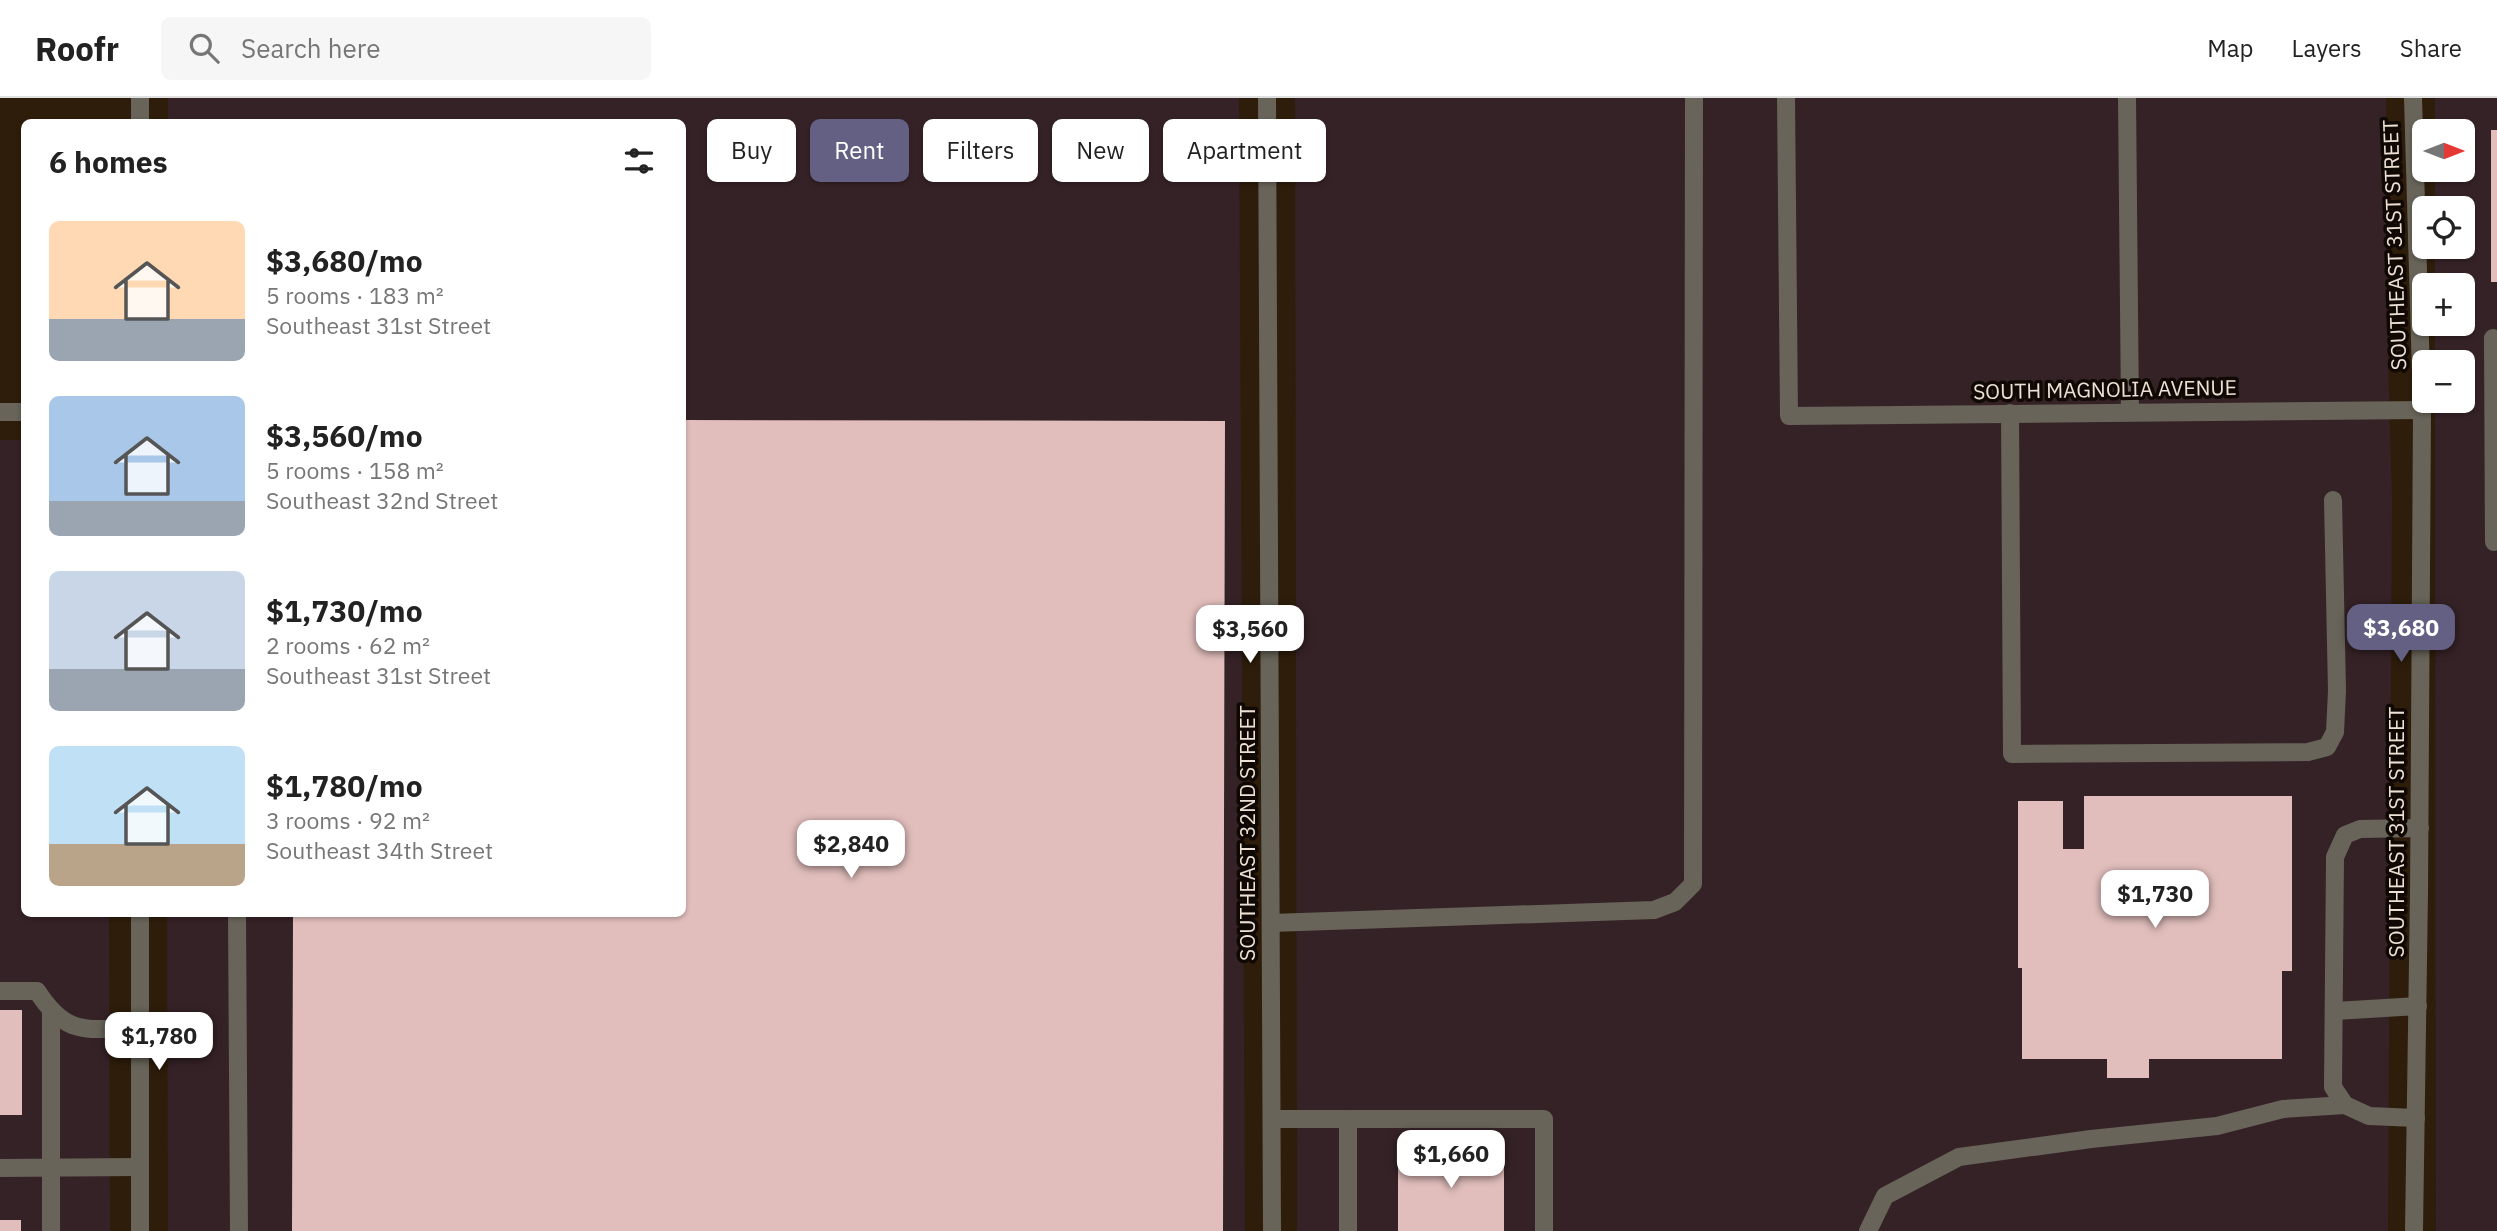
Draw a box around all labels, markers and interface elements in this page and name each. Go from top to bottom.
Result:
search box [161,17,651,80]
text: Roofr [35,27,119,70]
icon: search [185,29,223,67]
text: Search here [241,31,380,65]
text: Map [2207,32,2254,64]
text: Layers [2292,32,2362,64]
text: Share [2400,32,2462,64]
chip: Buy [707,119,796,182]
chip: Rent [810,119,909,182]
chip: Filters [923,119,1038,182]
chip: New [1052,119,1149,182]
chip: Apartment [1163,119,1326,182]
street label: SOUTHEAST 31ST STREET [2376,119,2412,371]
north arrow [2412,119,2474,182]
map controls [2412,119,2475,413]
text: 6 homes [49,142,168,181]
icon: filters [620,142,658,180]
button: locate [2412,196,2475,259]
text: $3,680/mo [266,241,423,280]
icon: home [105,249,189,333]
button: + [2412,273,2475,336]
text: 5 rooms · 183 m² [266,280,444,310]
text: Southeast 31st Street [266,310,491,340]
button: − [2412,350,2475,413]
street label: SOUTH MAGNOLIA AVENUE [1973,373,2237,405]
text: $3,560/mo [266,416,423,455]
icon: home [105,424,189,508]
text: 5 rooms · 158 m² [266,455,444,485]
text: Southeast 32nd Street [266,485,498,515]
text: $1,730/mo [266,591,423,630]
icon: home [105,599,189,683]
pin: $3,680 [2344,604,2458,664]
pin: $3,560 [1193,606,1307,665]
text: $3,680 [2363,612,2439,642]
text: $3,560 [1212,613,1288,643]
text: 2 rooms · 62 m² [266,630,430,660]
text: Southeast 31st Street [266,660,491,690]
street label: SOUTHEAST 32ND STREET [1233,705,1261,961]
street label: SOUTHEAST 31ST STREET [2382,707,2410,957]
text: $1,780/mo [266,766,423,805]
icon: home [105,774,189,858]
text: 3 rooms · 92 m² [266,805,430,835]
pin: $2,840 [794,820,908,880]
text: $2,840 [813,828,889,858]
text: Southeast 34th Street [266,835,493,865]
pin: $1,730 [2098,870,2212,930]
text: $1,730 [2117,878,2193,908]
pin: $1,780 [102,1012,216,1072]
text: $1,780 [121,1020,197,1050]
pin: $1,660 [1394,1130,1508,1190]
text: $1,660 [1413,1138,1489,1168]

